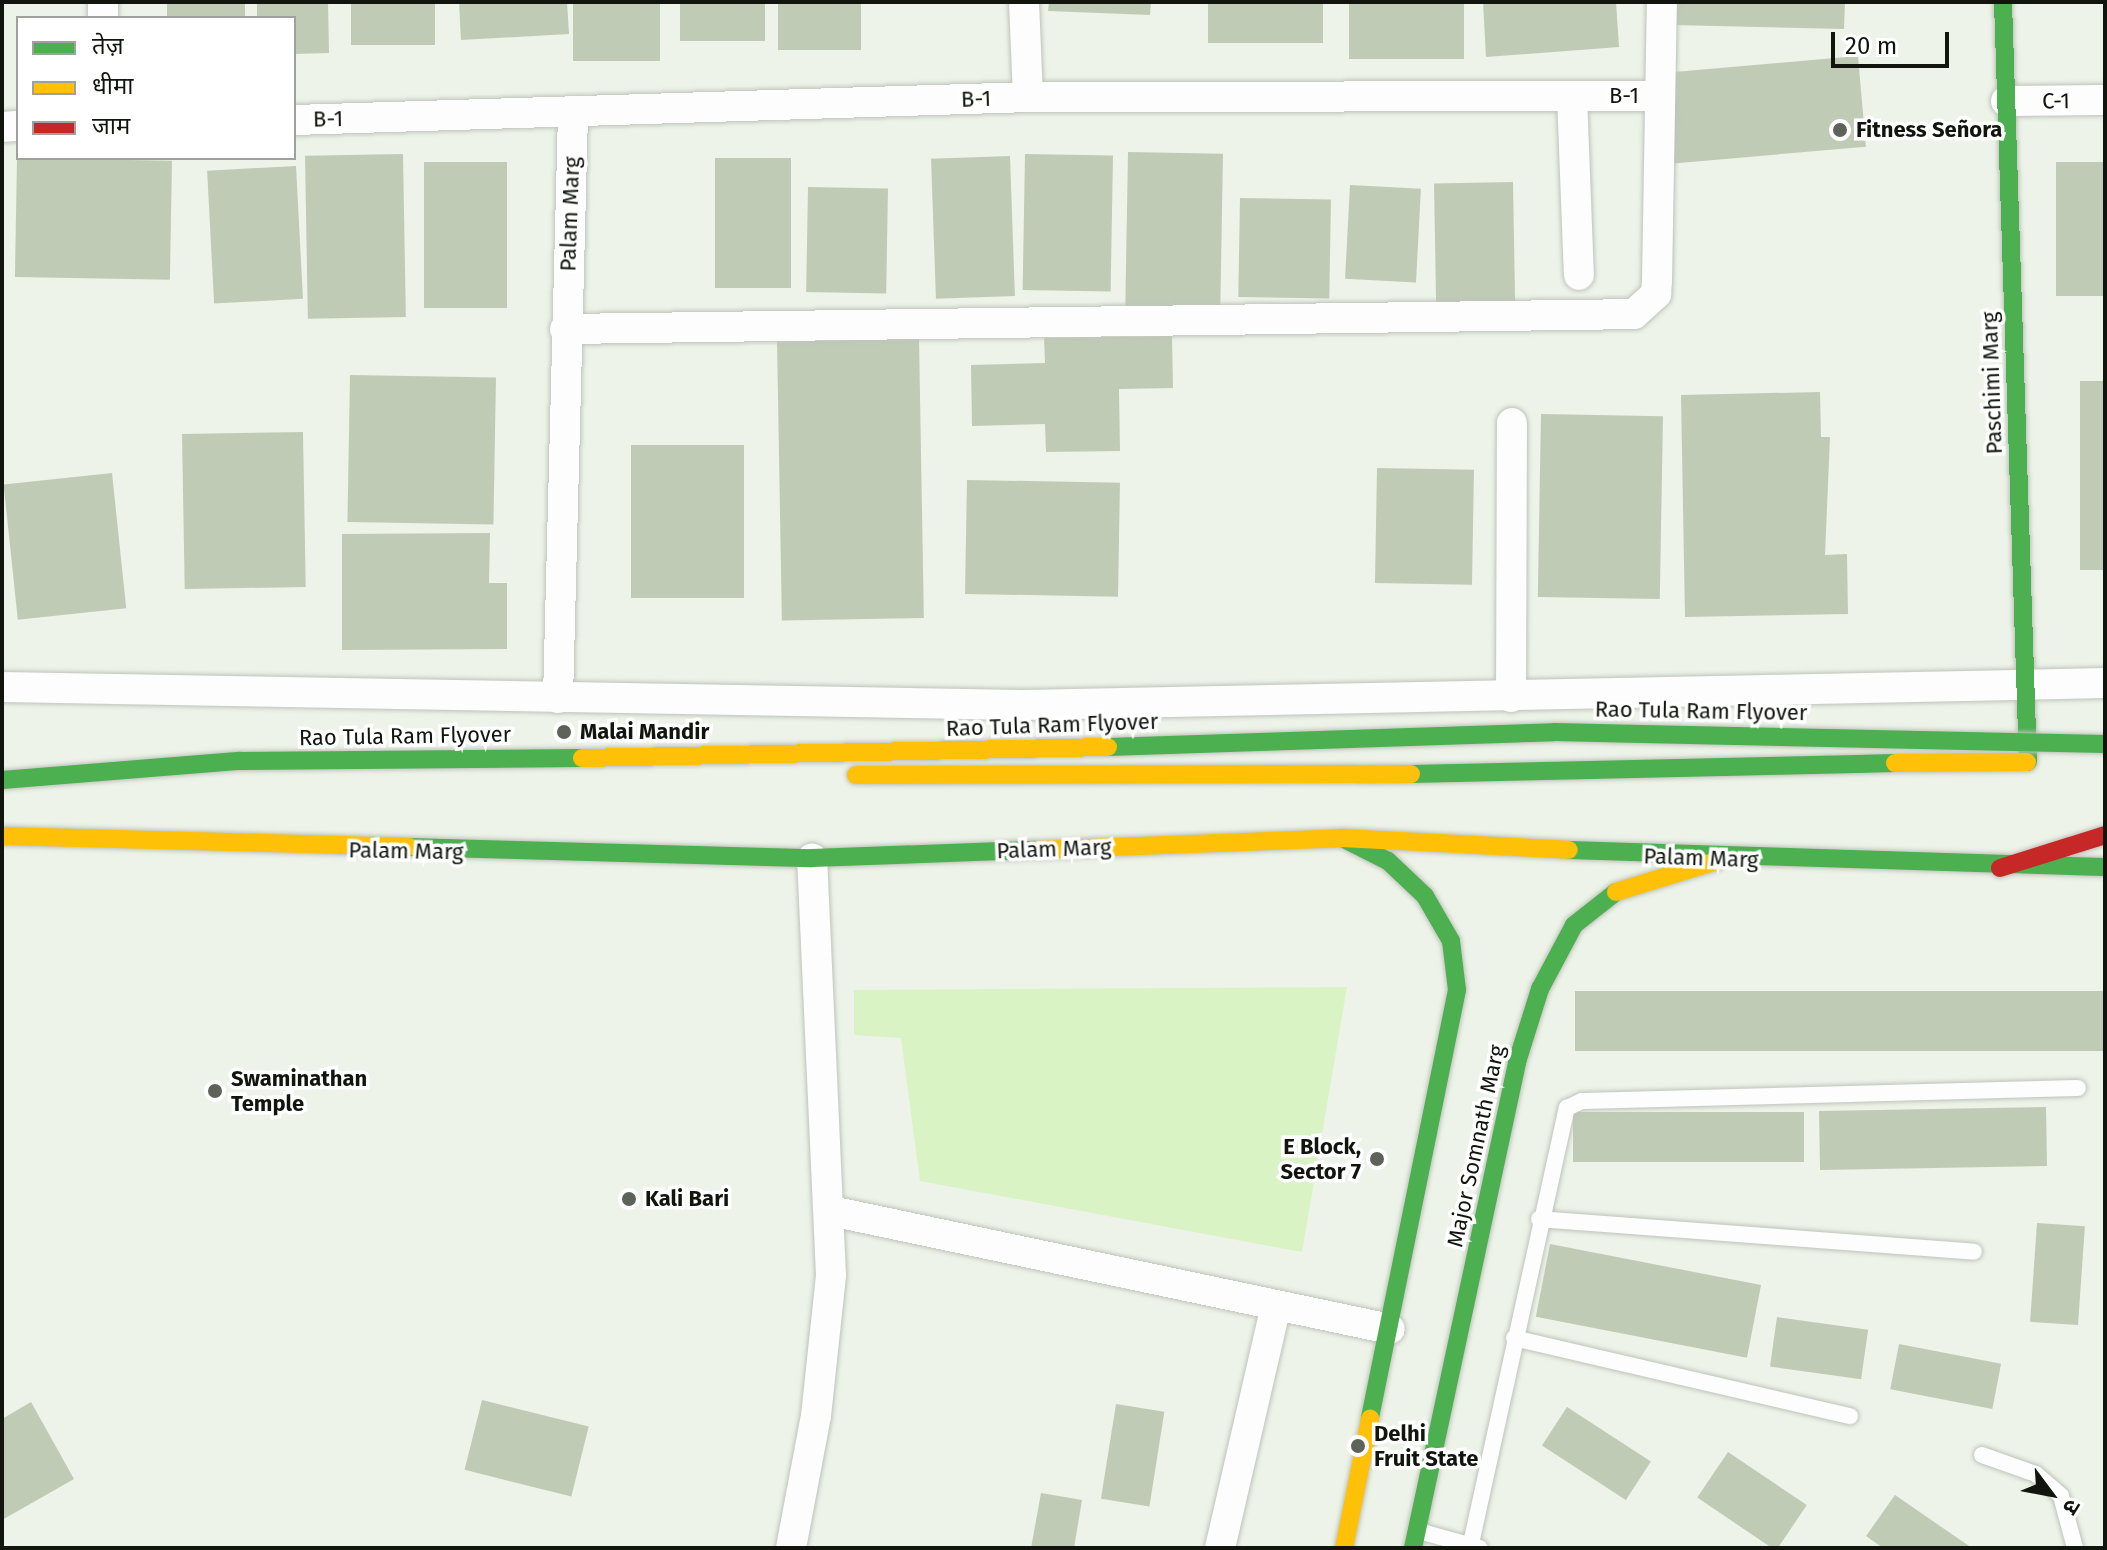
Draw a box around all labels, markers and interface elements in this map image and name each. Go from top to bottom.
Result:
legend [16,16,296,160]
scale bar [1835,16,1953,66]
text: तेज़ [92,32,124,60]
text: 20 m [1845,32,1897,60]
text: धीमा [92,72,134,100]
street label: B-1 [1609,83,1639,109]
street label: B-1 [960,85,992,113]
street label: C-1 [2042,88,2070,114]
street label: B-1 [313,106,343,132]
text: जाम [92,112,130,140]
place label: Fitness Señora [1856,117,2002,143]
marker: Fitness Señora [1831,121,1849,139]
street label: Palam Marg [555,156,585,272]
street label: Paschimi Marg [1976,311,2008,455]
street label: Rao Tula Ram Flyover [1595,696,1807,726]
street label: Rao Tula Ram Flyover [945,708,1159,742]
place label: Malai Mandir [580,719,709,745]
street label: Rao Tula Ram Flyover [299,721,511,751]
marker: Malai Mandir [555,723,573,741]
street label: Palam Marg [996,834,1112,864]
street label: Palam Marg [348,837,464,865]
street label: Palam Marg [1643,843,1759,873]
street label: Major Somnath Marg [1442,1042,1510,1250]
place label: Swaminathan Temple [231,1065,367,1116]
marker: Swaminathan Temple [206,1082,224,1100]
place label: E Block, Sector 7 [1280,1133,1361,1184]
marker: E Block, Sector 7 [1368,1150,1386,1168]
place label: Kali Bari [645,1186,729,1212]
marker: Kali Bari [620,1190,638,1208]
place label: Delhi Fruit State [1374,1420,1478,1472]
marker: Delhi Fruit State [1349,1437,1367,1455]
north arrow [2011,1454,2091,1534]
text: उ [2057,1494,2087,1520]

